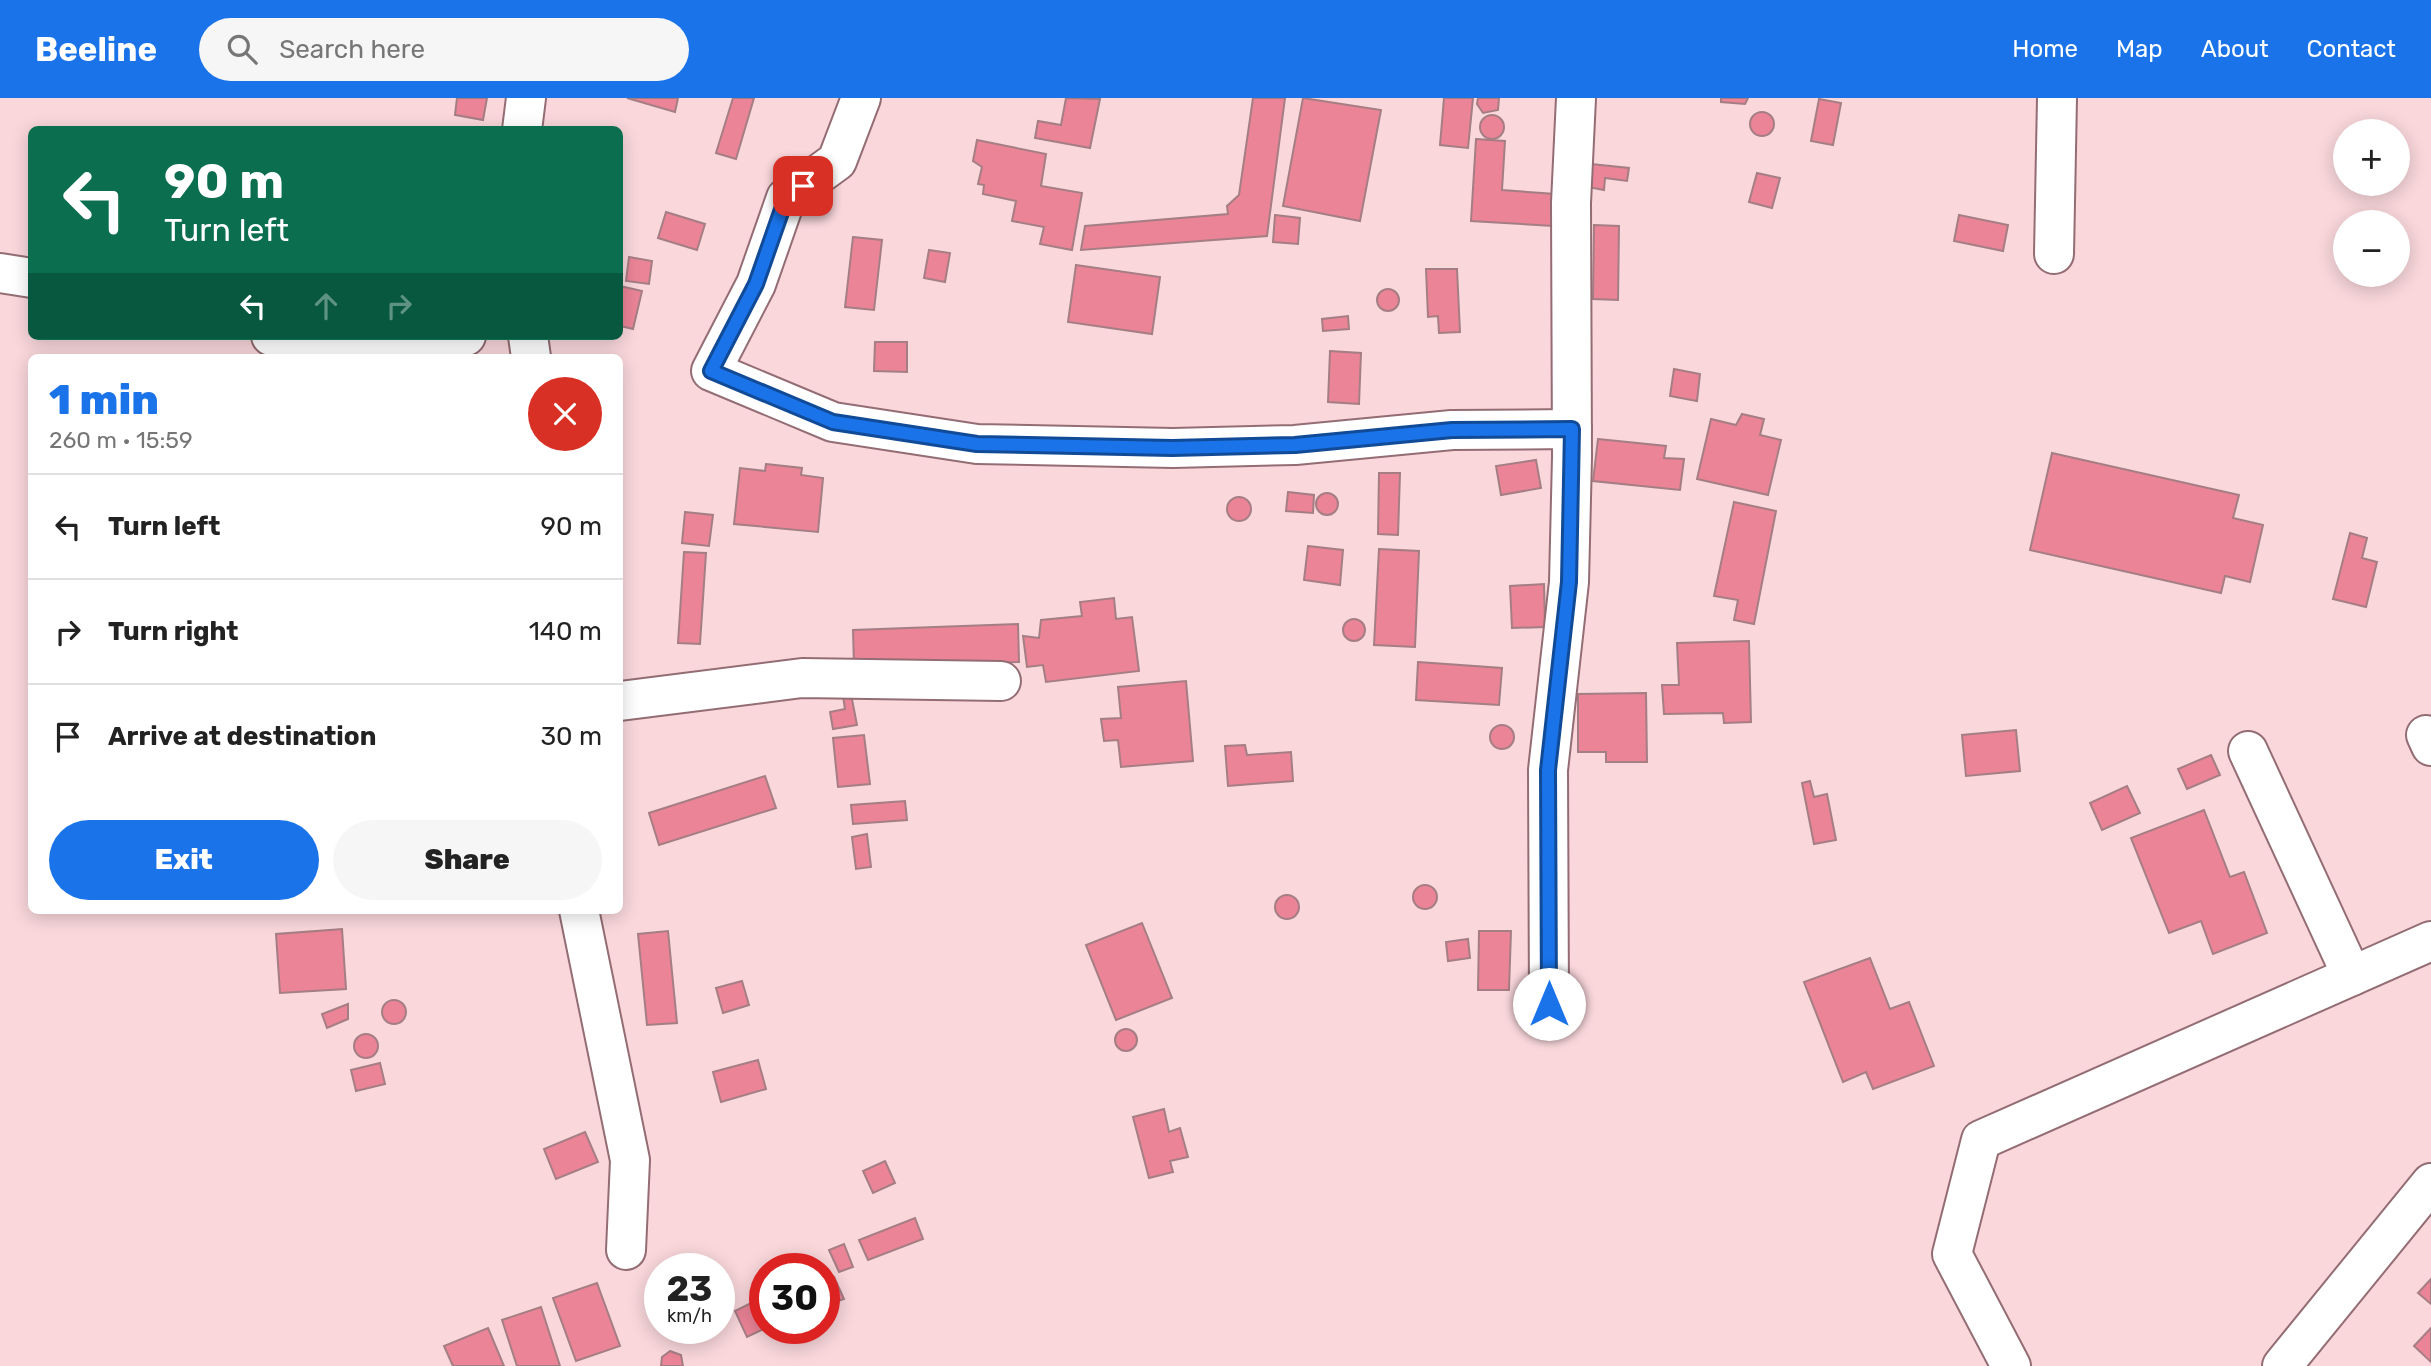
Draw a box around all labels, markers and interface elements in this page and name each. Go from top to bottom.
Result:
search box [199,18,689,81]
text: Beeline [35,30,157,69]
icon: search [223,30,261,68]
text: Search here [279,34,425,65]
text: Home [2012,35,2078,63]
text: Map [2116,35,2163,63]
text: About [2201,35,2269,63]
text: Contact [2307,35,2396,63]
map controls [2333,119,2410,287]
button: + [2333,119,2410,196]
text: 90 m [164,152,284,210]
icon: left [49,154,140,245]
pin [773,156,833,216]
icon: arrive [784,167,822,205]
button: − [2333,210,2410,287]
text: Turn left [164,211,289,249]
icon: left [234,287,272,325]
icon: ahead [307,287,345,325]
icon: right [380,287,418,325]
text: 1 min [49,375,159,425]
button: close [528,377,602,451]
text: 260 m · 15:59 [49,426,193,454]
icon: left [49,508,87,546]
text: Turn left [108,511,220,542]
text: 90 m [541,511,602,542]
icon: right [49,613,87,651]
text: Turn right [108,616,238,647]
text: 140 m [529,616,602,647]
icon: arrive [49,718,87,756]
text: Arrive at destination [108,721,376,752]
text: 30 m [540,721,602,752]
button: Exit [49,820,319,900]
button: Share [333,820,602,900]
position arrow [1512,967,1586,1041]
speed limit sign: 30 [749,1253,840,1344]
text: 23 [667,1268,712,1310]
text: km/h [667,1305,712,1327]

